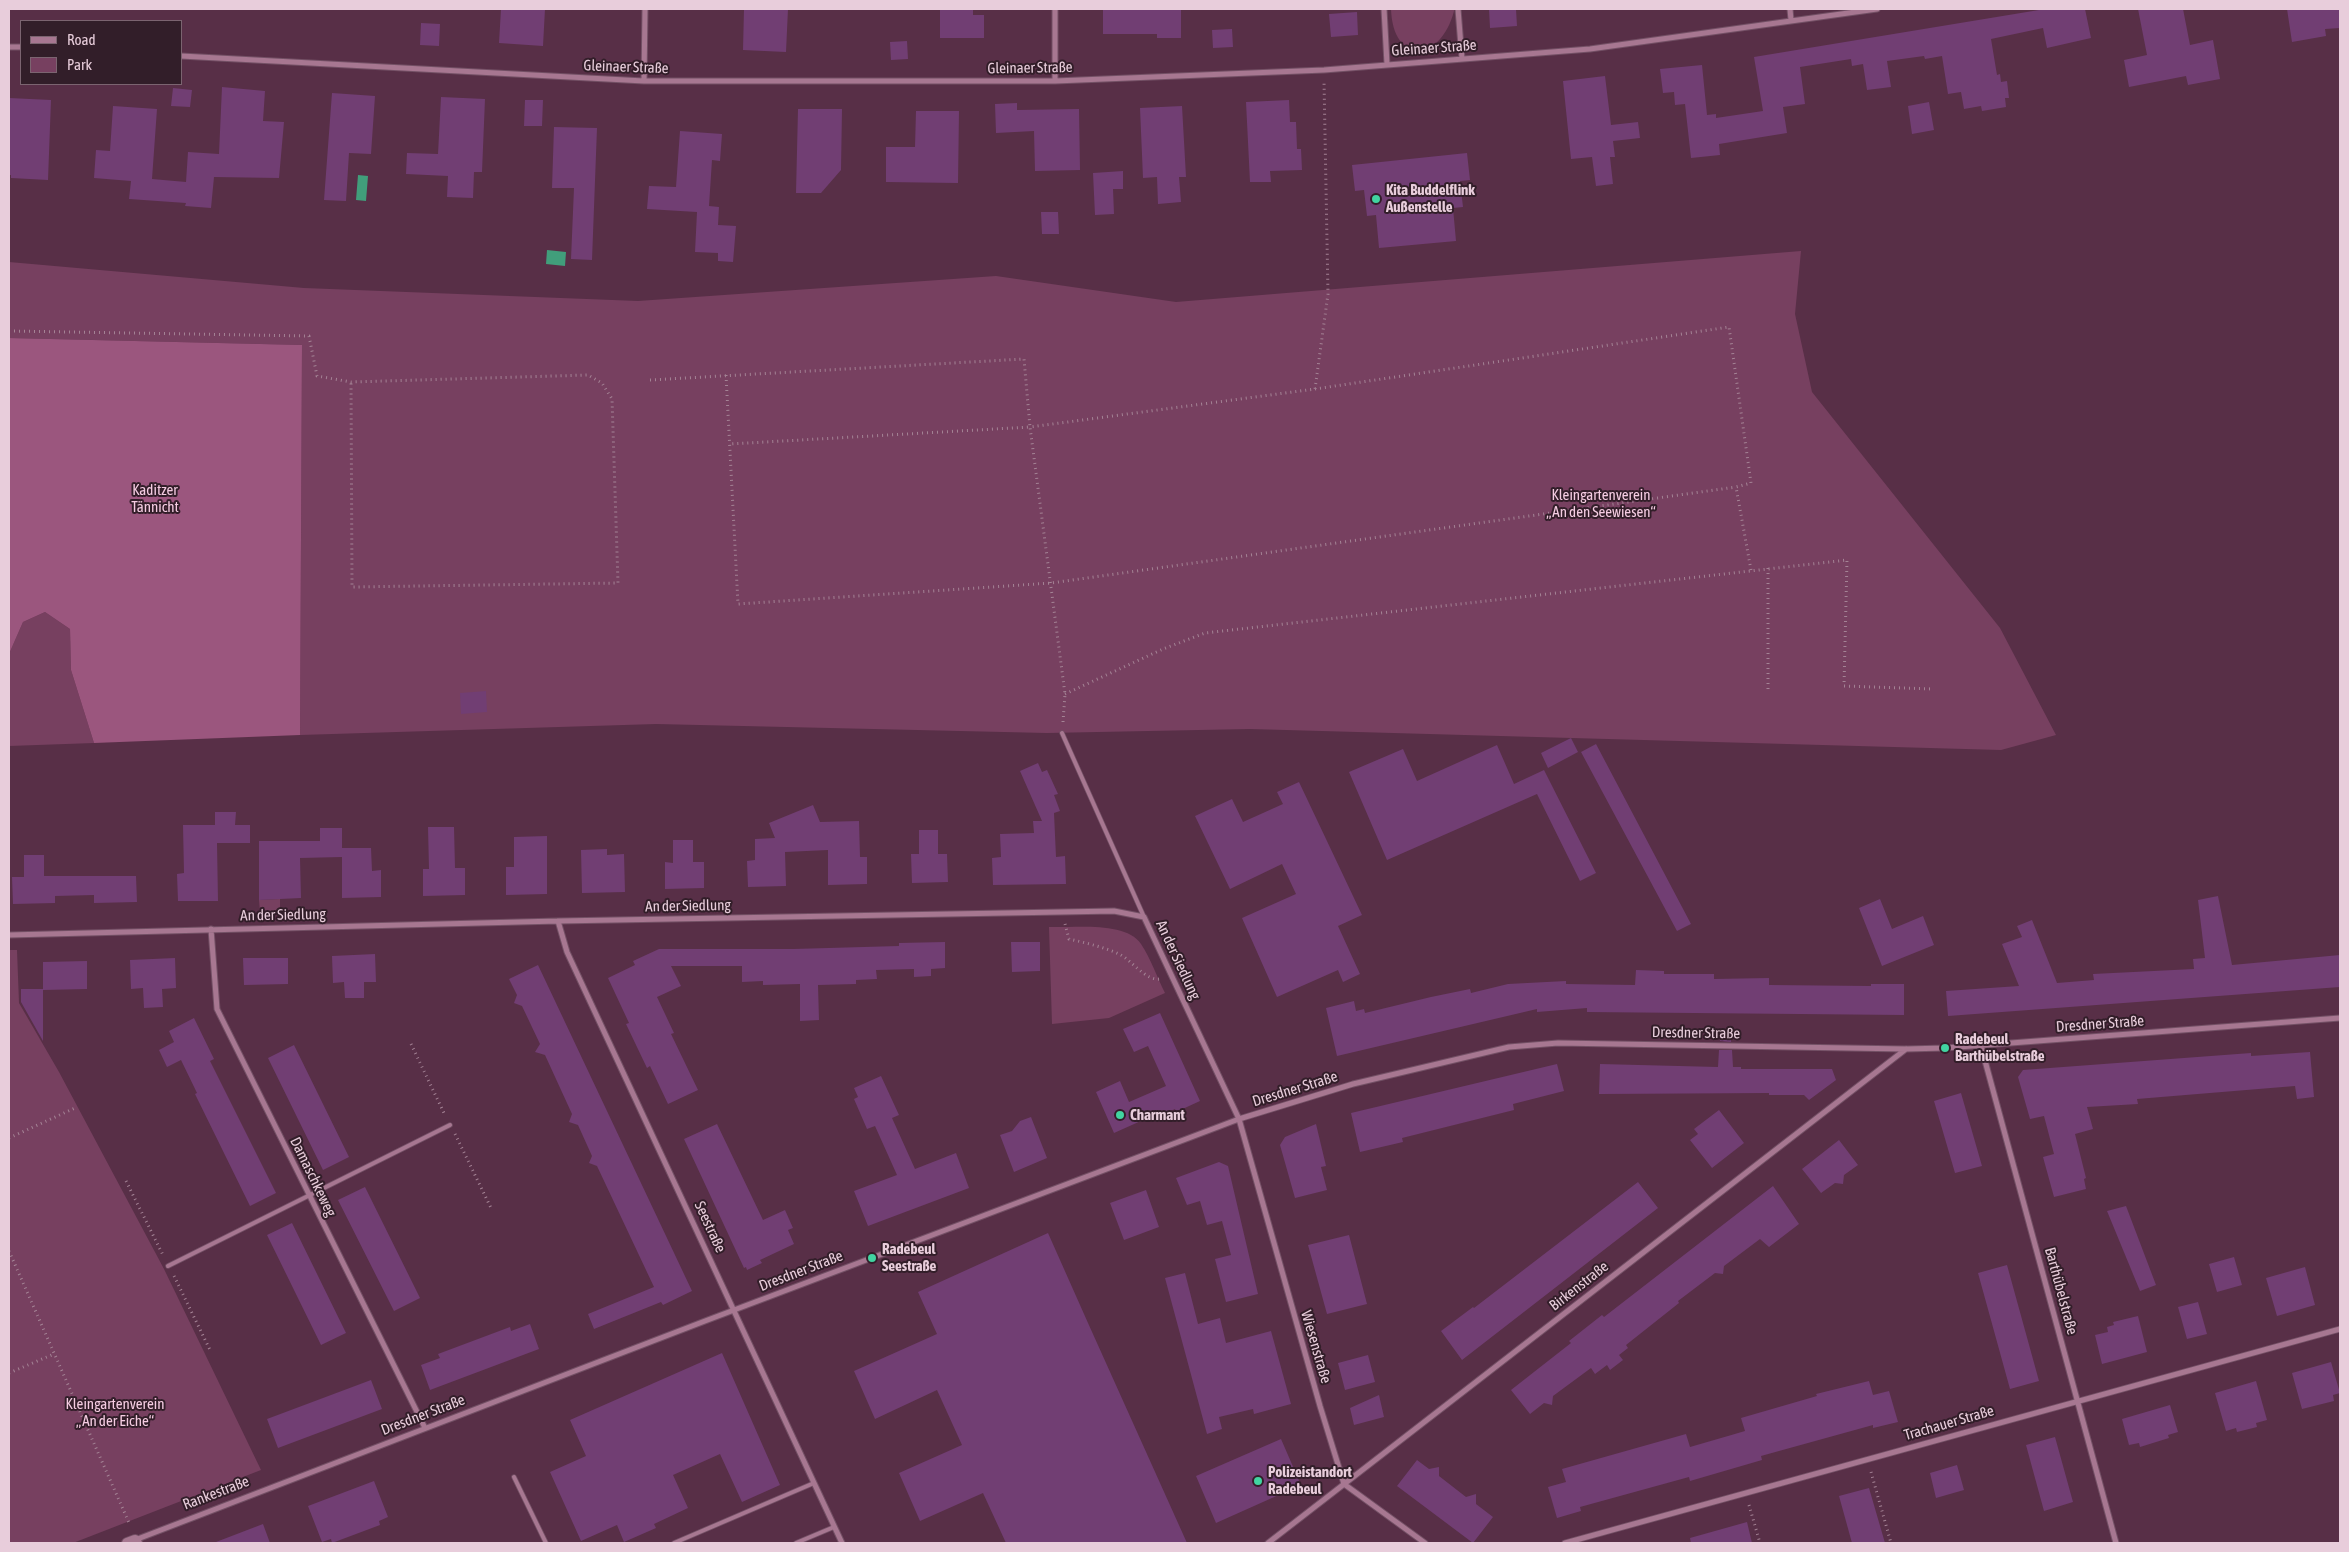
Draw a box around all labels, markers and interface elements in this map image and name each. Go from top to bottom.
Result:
legend [20,20,182,85]
text: Road [67,31,96,48]
street label: Gleinaer Straße [1391,36,1477,60]
text: Park [67,56,92,73]
street label: Gleinaer Straße [583,57,669,77]
street label: Gleinaer Straße [987,58,1073,78]
place label: Kita Buddelflink Außenstelle [1386,181,1475,216]
marker: Kita Buddelflink Außenstelle [1370,193,1382,205]
park label: Kaditzer Tännicht [131,481,179,516]
park label: Kleingartenverein „An den Seewiesen“ [1546,486,1656,521]
street label: An der Siedlung [645,896,731,916]
street label: An der Siedlung [240,905,326,925]
street label: An der Siedlung [1152,917,1204,1003]
street label: Dresdner Straße [2055,1012,2145,1036]
street label: Dresdner Straße [1652,1023,1740,1043]
place label: Radebeul Barthübelstraße [1955,1030,2045,1065]
marker: Radebeul Barthübelstraße [1939,1042,1951,1054]
street label: Dresdner Straße [1250,1068,1340,1110]
place label: Charmant [1130,1106,1185,1124]
marker: Charmant [1114,1109,1126,1121]
street label: Damaschkeweg [286,1134,340,1220]
street label: Seestraße [690,1199,730,1255]
place label: Radebeul Seestraße [882,1240,936,1275]
street label: Barthübelstraße [2041,1245,2081,1337]
street label: Dresdner Straße [757,1247,845,1295]
marker: Radebeul Seestraße [866,1252,878,1264]
street label: Birkenstraße [1546,1257,1612,1315]
street label: Wiesenstraße [1297,1308,1335,1386]
street label: Dresdner Straße [379,1391,467,1439]
park label: Kleingartenverein „An der Eiche“ [65,1395,165,1430]
street label: Trachauer Straße [1902,1402,1996,1444]
place label: Polizeistandort Radebeul [1268,1463,1352,1498]
street label: Rankestraße [180,1472,252,1514]
marker: Polizeistandort Radebeul [1252,1475,1264,1487]

